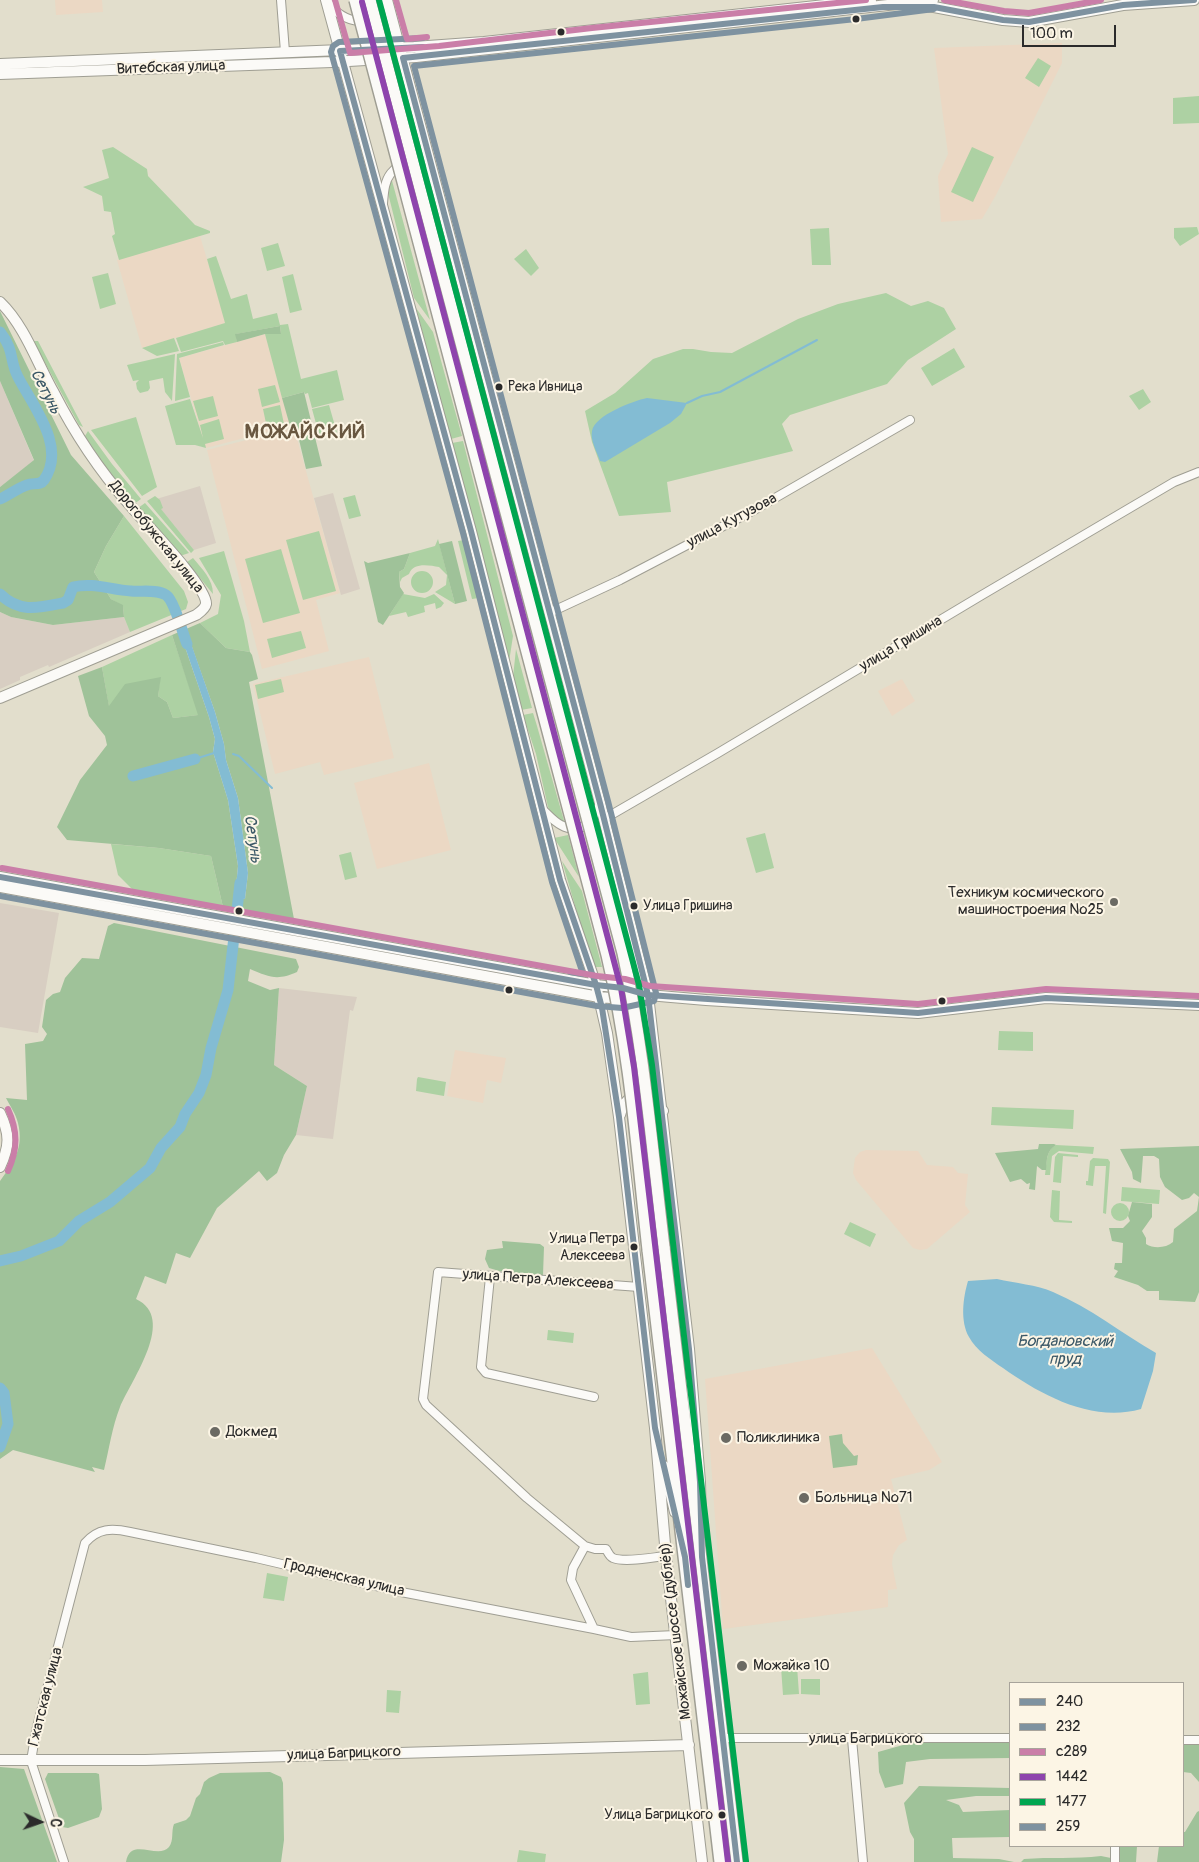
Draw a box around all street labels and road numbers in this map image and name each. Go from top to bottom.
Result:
street label: Витебская улица [116,57,226,79]
street label: Дорогобужская улица [105,477,207,597]
street label: улица Кутузова [684,490,780,552]
street label: улица Гришина [856,612,946,676]
street label: улица Петра Алексеева [462,1266,614,1294]
street label: Можайское шоссе (дублёр) [656,1541,696,1721]
street label: Гродненская улица [282,1555,406,1601]
street label: Гжатская улица [25,1646,67,1748]
street label: улица Багрицкого [809,1730,923,1748]
street label: улица Багрицкого [287,1743,401,1765]

